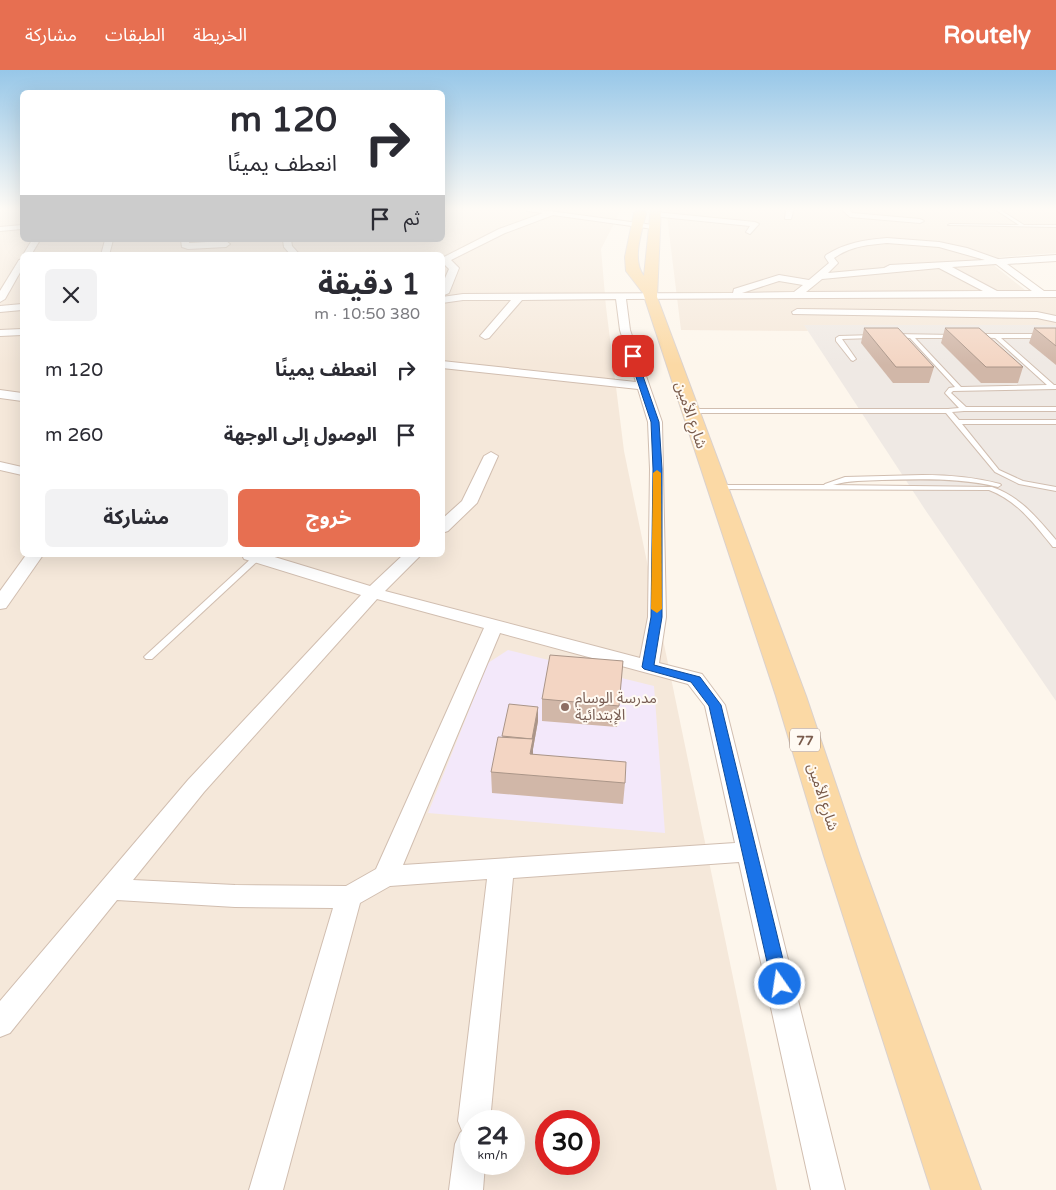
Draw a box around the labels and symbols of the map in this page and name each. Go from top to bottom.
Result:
pin [612,335,654,377]
street label: شارع الأمين [668,379,711,452]
place label: مدرسة الوسام الإبتدائية [575,689,657,725]
marker: مدرسة الوسام الإبتدائية [559,701,571,713]
road number: 77 [790,728,820,752]
street label: شارع الأمين [801,761,842,834]
position arrow [753,957,805,1009]
speed limit sign: 30 [535,1110,600,1175]

